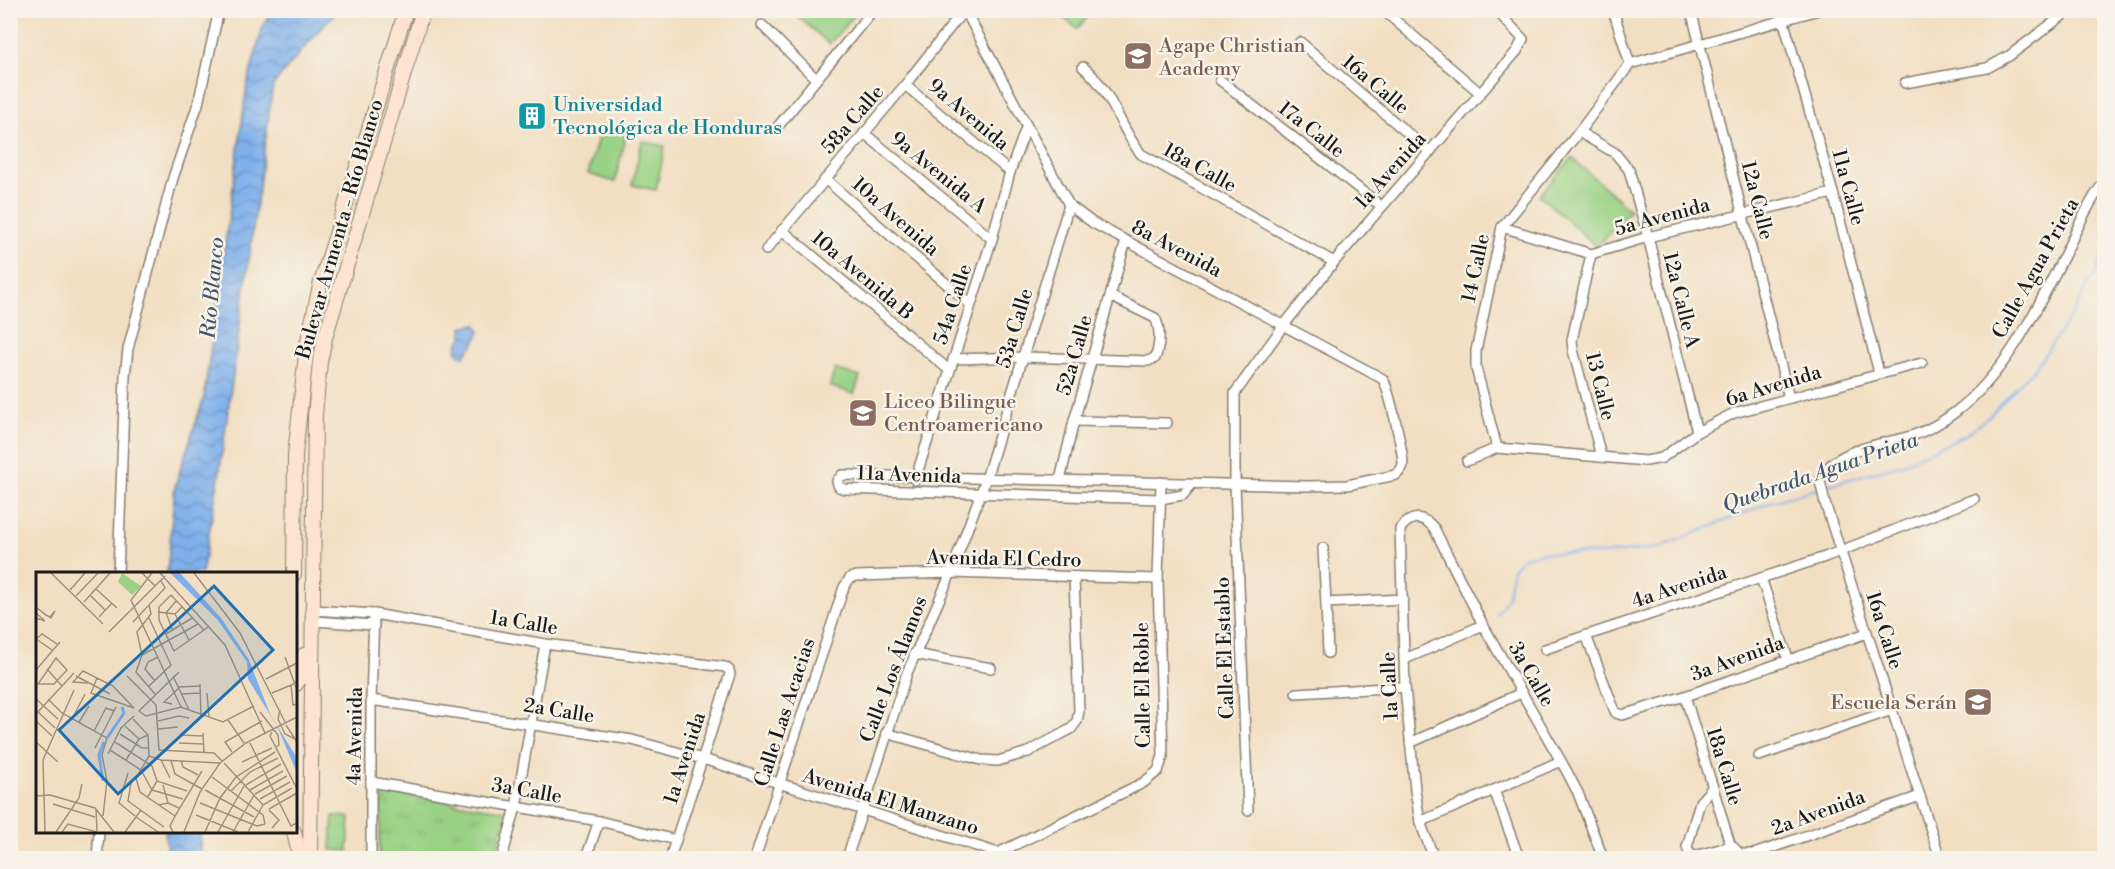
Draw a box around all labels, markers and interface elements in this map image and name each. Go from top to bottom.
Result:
place label: Agape Christian Academy [1158,34,1306,82]
school or university icon: Agape Christian Academy [1122,40,1154,72]
street label: 16a Calle [1336,50,1414,120]
street label: 9a Avenida [922,74,1015,157]
street label: 58a Calle [816,80,890,160]
place label: Universidad Tecnológica de Honduras [553,93,782,141]
street label: 17a Calle [1273,96,1349,164]
street label: Bulevar Armenta - Río Blanco [291,97,390,363]
building icon: Universidad Tecnológica de Honduras [516,100,548,132]
street label: 9a Avenida A [885,127,992,220]
street label: 1a Avenida [1350,127,1433,215]
street label: 18a Calle [1158,138,1241,199]
street label: 11a Calle [1825,147,1870,228]
street label: 12a Calle [1735,158,1778,242]
street label: 10a Avenida [846,172,945,263]
street label: 5a Avenida [1612,192,1714,242]
street label: Calle Agua Prieta [1987,193,2086,344]
street label: 8a Avenida [1127,215,1227,284]
street label: 10a Avenida B [806,226,918,326]
street label: 14 Calle [1457,232,1496,305]
water label: Río Blanco [196,236,230,341]
street label: 12a Calle A [1657,250,1705,352]
street label: 54a Calle [929,261,978,348]
street label: 53a Calle [991,286,1039,371]
street label: 52a Calle [1052,312,1099,398]
street label: 13 Calle [1579,350,1620,423]
street label: 6a Avenida [1723,360,1825,413]
place label: Liceo Bilingue Centroamericano [884,390,1043,438]
school or university icon: Liceo Bilingue Centroamericano [847,397,879,429]
water label: Quebrada Agua Prieta [1719,427,1922,519]
street label: 11a Avenida [856,461,963,490]
street label: Avenida El Cedro [925,546,1082,573]
street label: 4a Avenida [1629,560,1731,615]
inset map [36,572,297,833]
street label: Calle El Establo [1211,576,1240,720]
street label: 16a Calle [1859,589,1908,672]
street label: Calle Los Álamos [854,593,934,746]
street label: 1a Calle [488,606,560,641]
street label: Calle El Roble [1130,622,1157,748]
street label: 3a Avenida [1687,631,1789,688]
street label: Calle Las Acacias [750,635,821,790]
street label: 3a Calle [1502,638,1559,712]
street label: 1a Calle [1376,651,1405,721]
street label: 4a Avenida [342,686,369,786]
school or university icon: Escuela Serán [1962,686,1994,718]
place label: Escuela Serán [1830,691,1957,716]
street label: 2a Calle [522,694,596,729]
street label: 1a Avenida [659,708,712,808]
street label: 18a Calle [1700,724,1747,809]
street label: Avenida El Manzano [798,763,982,841]
street label: 3a Calle [490,773,564,810]
street label: 2a Avenida [1768,785,1870,842]

